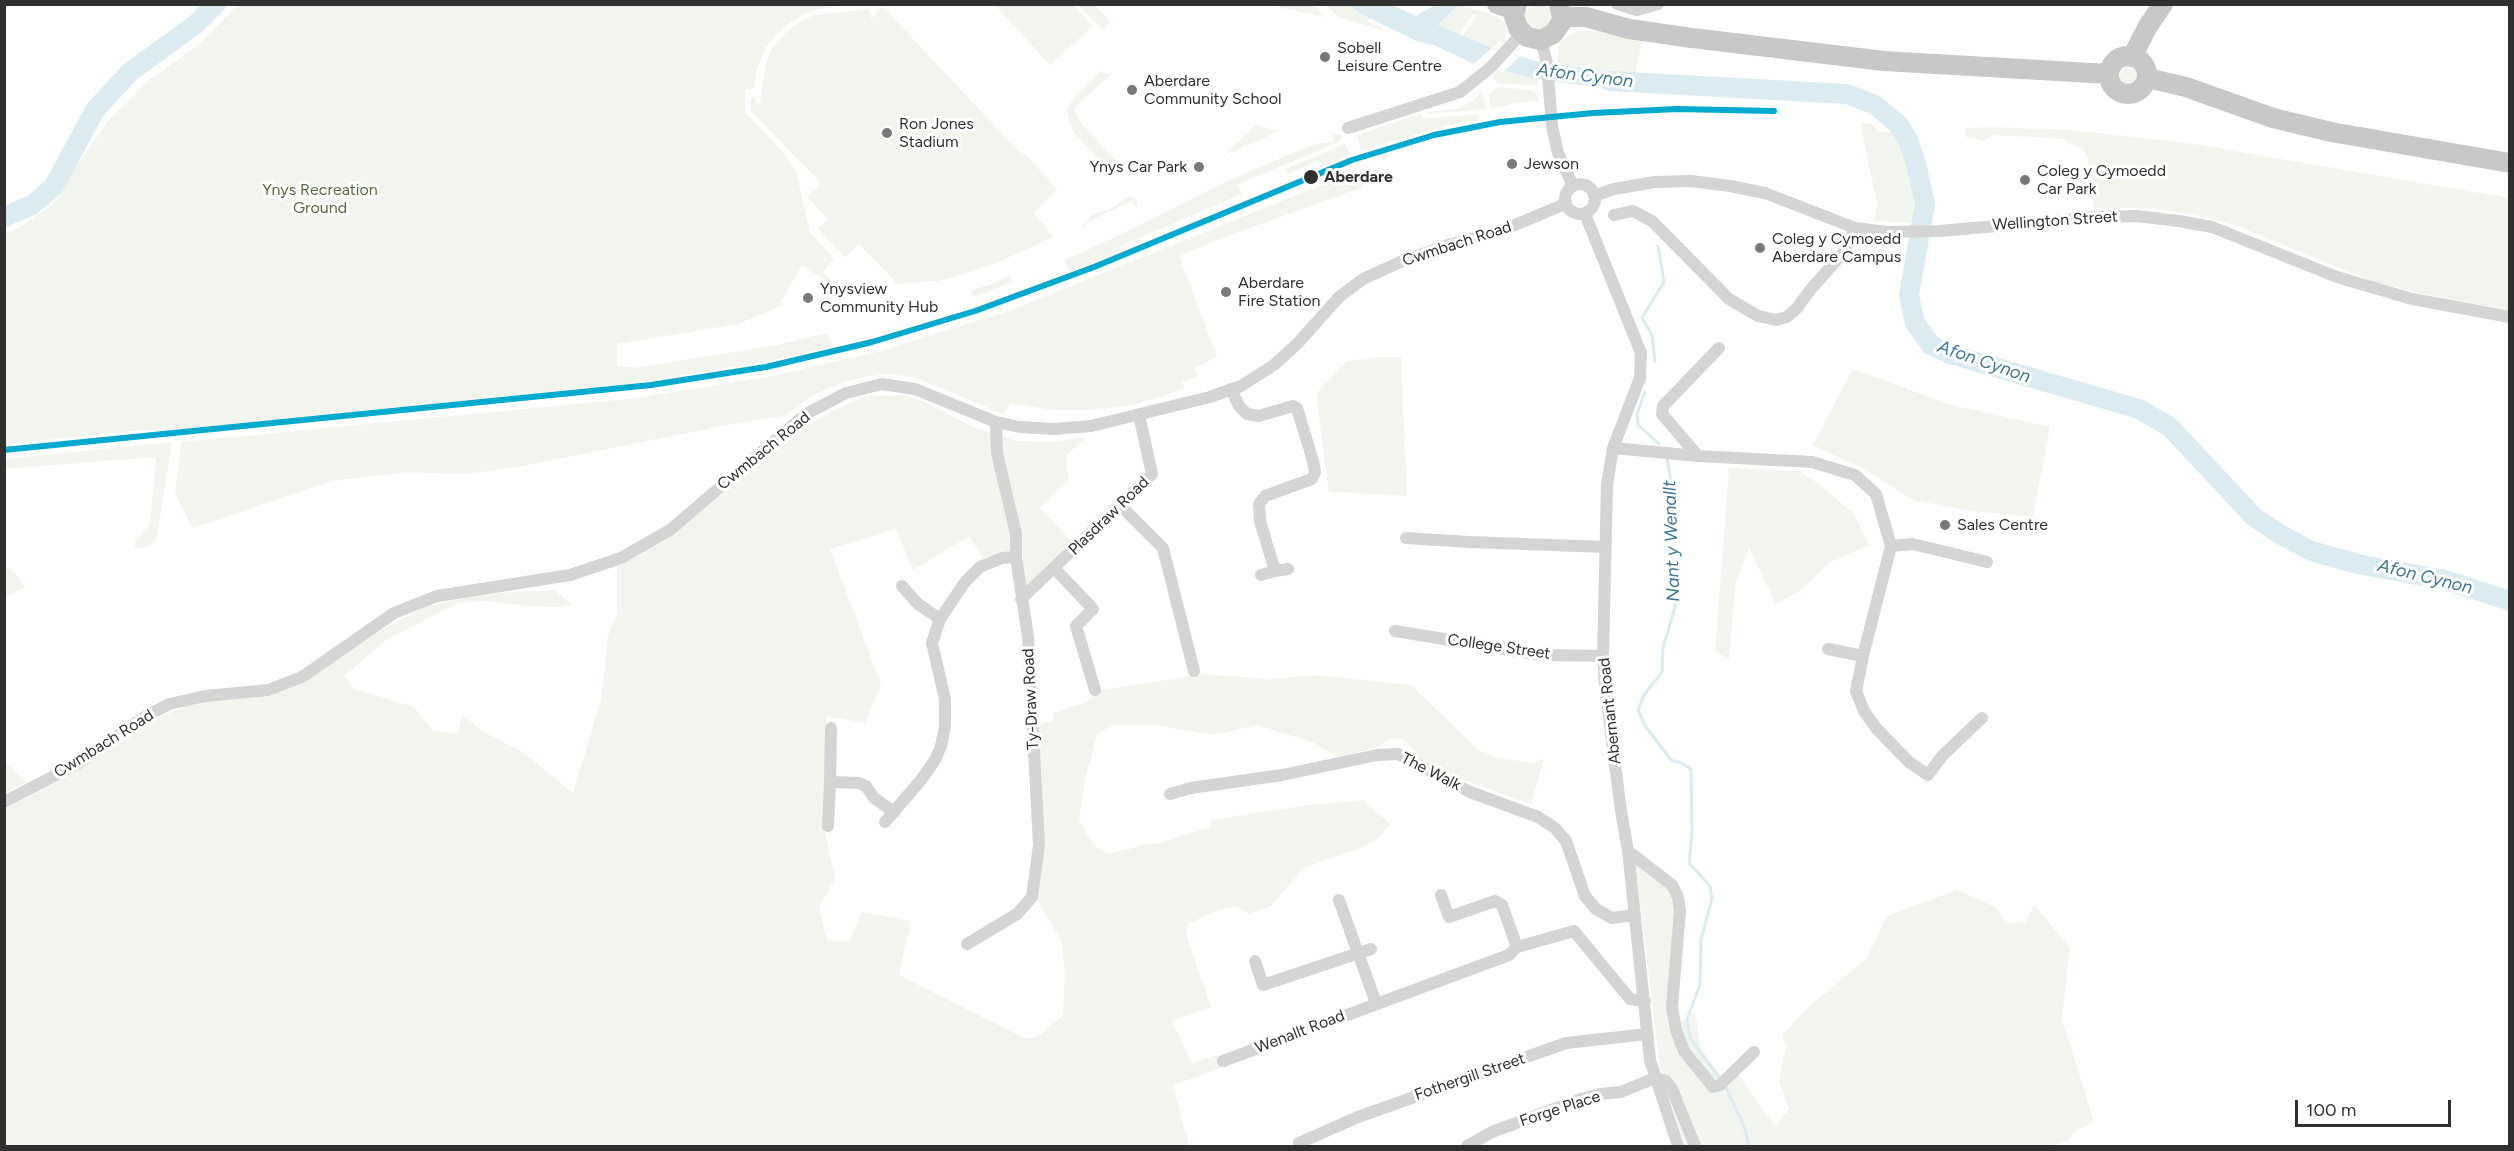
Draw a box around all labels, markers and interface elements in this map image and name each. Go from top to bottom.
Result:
place label: Sobell Leisure Centre [1337,38,1442,76]
marker: Sobell Leisure Centre [1318,50,1332,64]
water label: Afon Cynon [1536,59,1634,93]
place label: Aberdare Community School [1144,71,1282,109]
marker: Aberdare Community School [1125,83,1139,97]
place label: Ron Jones Stadium [899,114,974,152]
marker: Ron Jones Stadium [880,126,894,140]
place label: Jewson [1524,154,1579,174]
place label: Ynys Car Park [1090,157,1187,177]
marker: Jewson [1505,157,1519,171]
marker: Ynys Car Park [1192,160,1206,174]
place label: Coleg y Cymoedd Car Park [2037,161,2166,199]
place label: Aberdare [1324,167,1393,187]
marker: Aberdare [1302,168,1320,186]
marker: Coleg y Cymoedd Car Park [2018,173,2032,187]
park label: Ynys Recreation Ground [262,180,378,218]
street label: Wellington Street [1992,207,2118,235]
street label: Cwmbach Road [1400,217,1514,271]
place label: Coleg y Cymoedd Aberdare Campus [1772,229,1901,267]
marker: Coleg y Cymoedd Aberdare Campus [1753,241,1767,255]
place label: Aberdare Fire Station [1238,273,1320,311]
place label: Ynysview Community Hub [820,279,938,317]
marker: Aberdare Fire Station [1219,285,1233,299]
marker: Ynysview Community Hub [801,291,815,305]
water label: Afon Cynon [1935,336,2033,388]
street label: Cwmbach Road [714,408,814,494]
street label: Plasdraw Road [1065,473,1153,559]
water label: Nant y Wenallt [1659,480,1685,602]
place label: Sales Centre [1957,515,2048,535]
marker: Sales Centre [1938,518,1952,532]
water label: Afon Cynon [2375,555,2475,599]
street label: College Street [1446,630,1552,664]
street label: Ty-Draw Road [1019,648,1043,750]
street label: Abernant Road [1595,657,1625,765]
street label: Cwmbach Road [51,706,157,782]
street label: The Walk [1398,749,1464,795]
street label: Wenallt Road [1252,1006,1348,1058]
street label: Fothergill Street [1412,1049,1528,1105]
street label: Forge Place [1517,1087,1603,1131]
scale bar [2298,1088,2454,1126]
text: 100 m [2306,1099,2356,1121]

